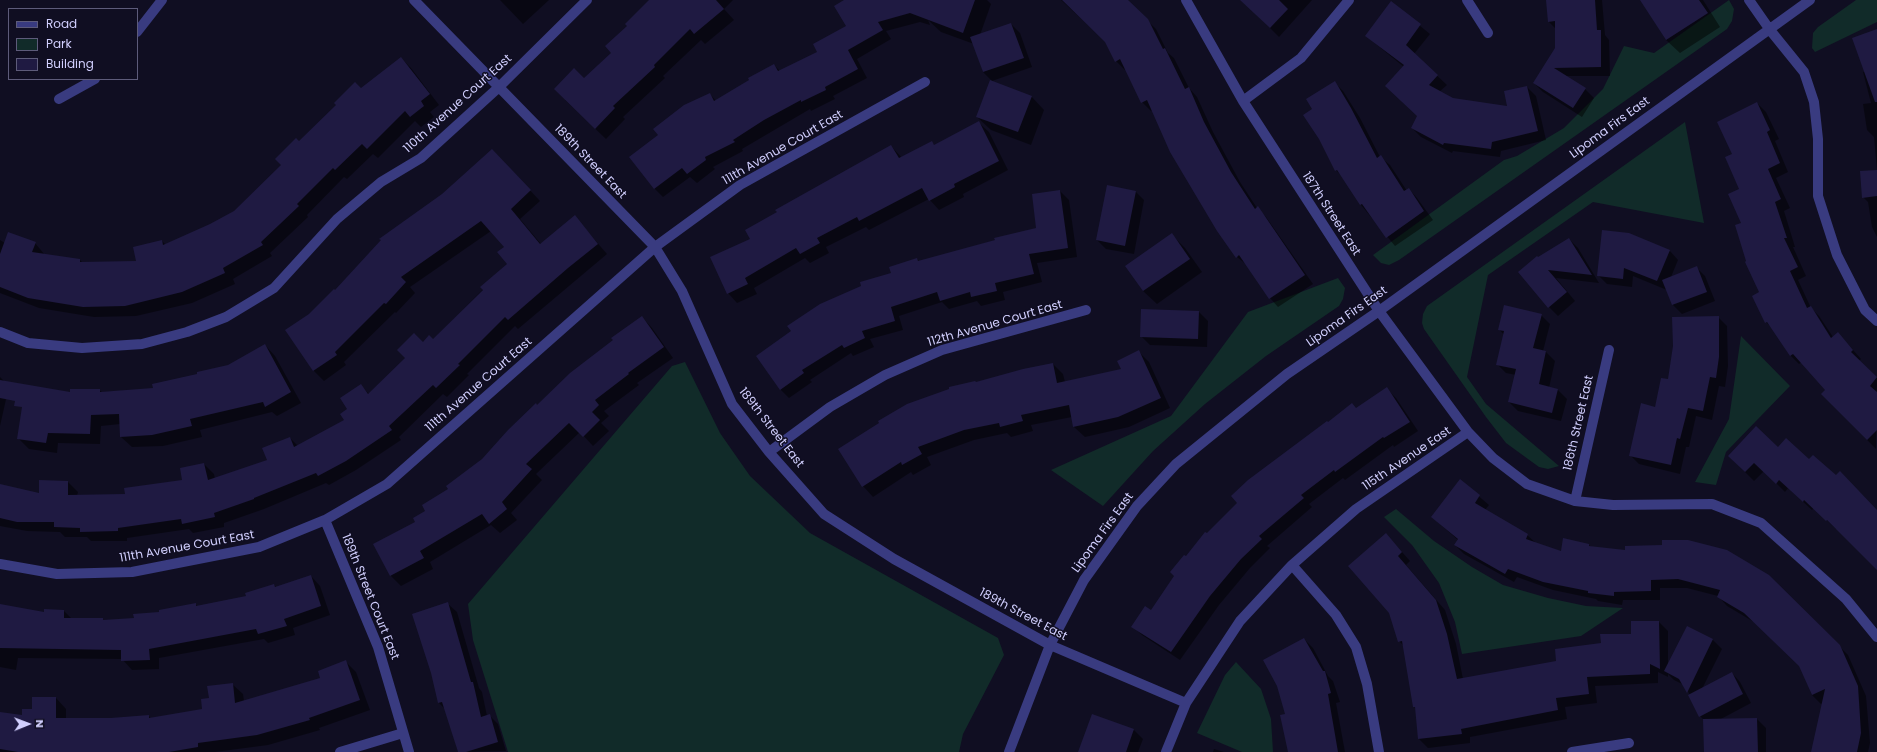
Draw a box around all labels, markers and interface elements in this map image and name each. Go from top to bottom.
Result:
legend [8,8,138,80]
text: Road [46,15,77,32]
text: Park [46,35,72,52]
street label: 110th Avenue Court East [401,52,515,156]
text: Building [46,55,94,72]
street label: Lipoma Firs East [1567,94,1653,162]
street label: 111th Avenue Court East [720,108,846,188]
street label: 189th Street East [551,122,629,202]
street label: 187th Street East [1299,170,1363,258]
street label: Lipoma Firs East [1304,284,1390,350]
street label: 112th Avenue Court East [926,298,1064,350]
street label: 111th Avenue Court East [423,335,535,435]
street label: 186th Street East [1561,374,1597,472]
street label: 189th Street East [735,385,807,471]
street label: 115th Avenue East [1360,424,1454,494]
street label: Lipoma Firs East [1069,490,1137,576]
street label: 111th Avenue Court East [118,528,256,566]
street label: 189th Street Court East [338,532,402,662]
street label: 189th Street East [977,586,1069,644]
north arrow [8,704,48,744]
text: N [32,720,48,728]

